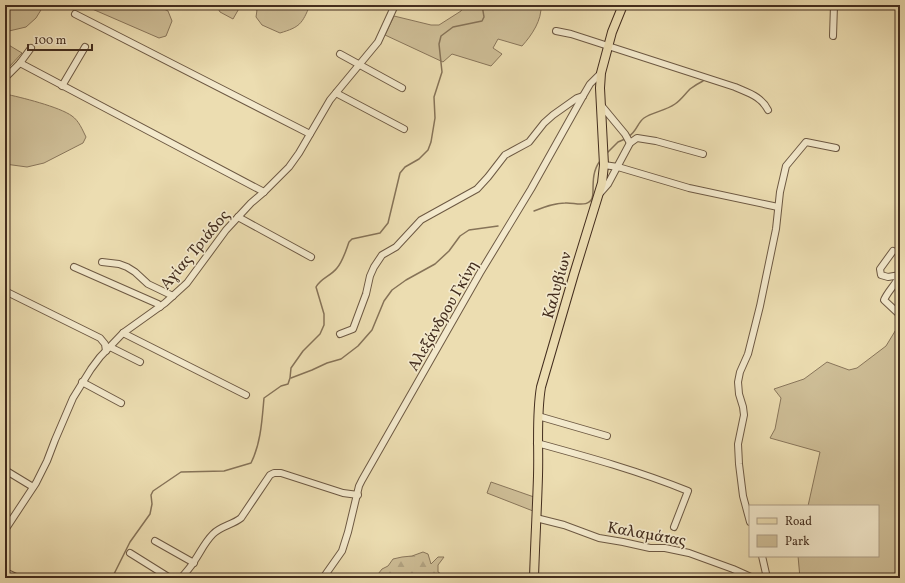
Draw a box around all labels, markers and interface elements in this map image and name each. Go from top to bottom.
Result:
scale bar [28,26,92,52]
text: 100 m [34,33,67,49]
street label: Αγίας Τριάδος [156,206,236,295]
street label: Καλυβίων [538,249,578,322]
street label: Αλεξάνδρου Γκίνη [403,256,484,376]
legend [749,505,879,557]
text: Road [785,514,812,530]
street label: Καλαμάτας [606,517,688,553]
text: Park [785,534,810,550]

